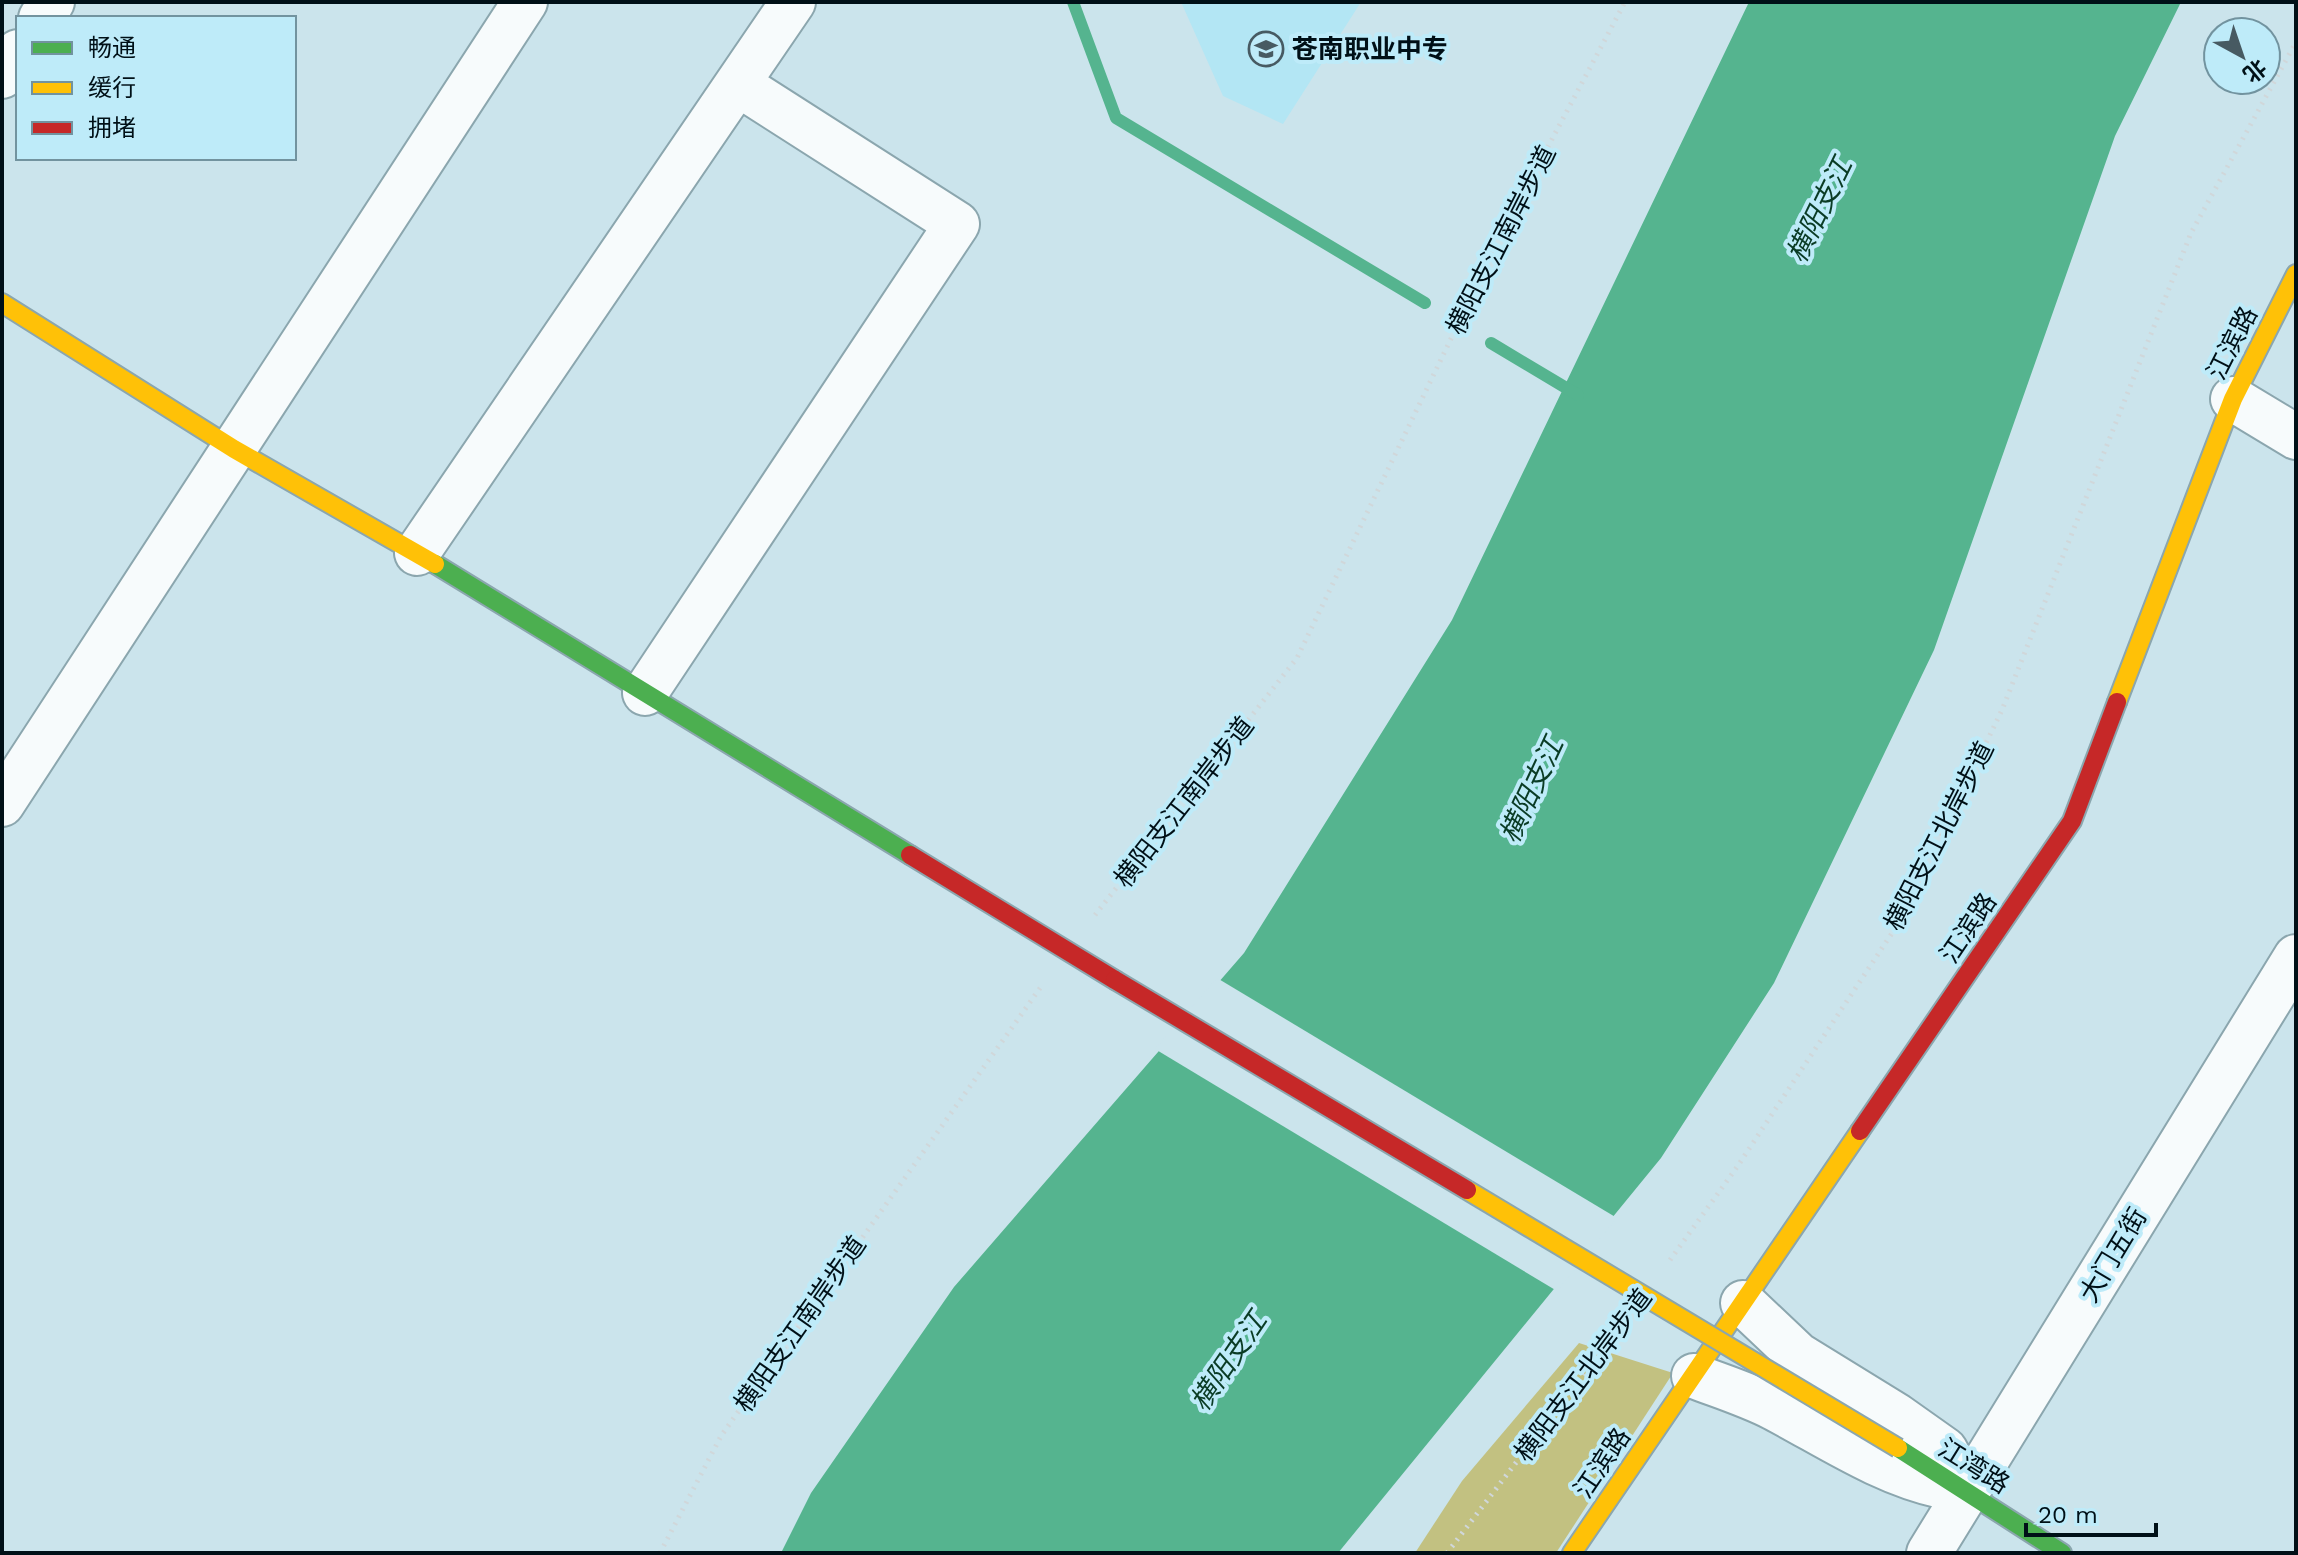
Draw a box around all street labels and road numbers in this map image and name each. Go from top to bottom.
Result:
street label: 横阳支江南岸步道 [1440,141,1562,339]
street label: 江滨路 [2201,301,2263,385]
street label: 横阳支江南岸步道 [1108,711,1260,893]
street label: 横阳支江北岸步道 [1878,737,2000,935]
street label: 江滨路 [1934,887,2002,969]
street label: 大门五街 [2073,1203,2153,1307]
street label: 横阳支江南岸步道 [728,1230,872,1418]
street label: 横阳支江北岸步道 [1508,1283,1658,1467]
street label: 江滨路 [1568,1422,1636,1504]
street label: 江湾路 [1933,1433,2015,1499]

